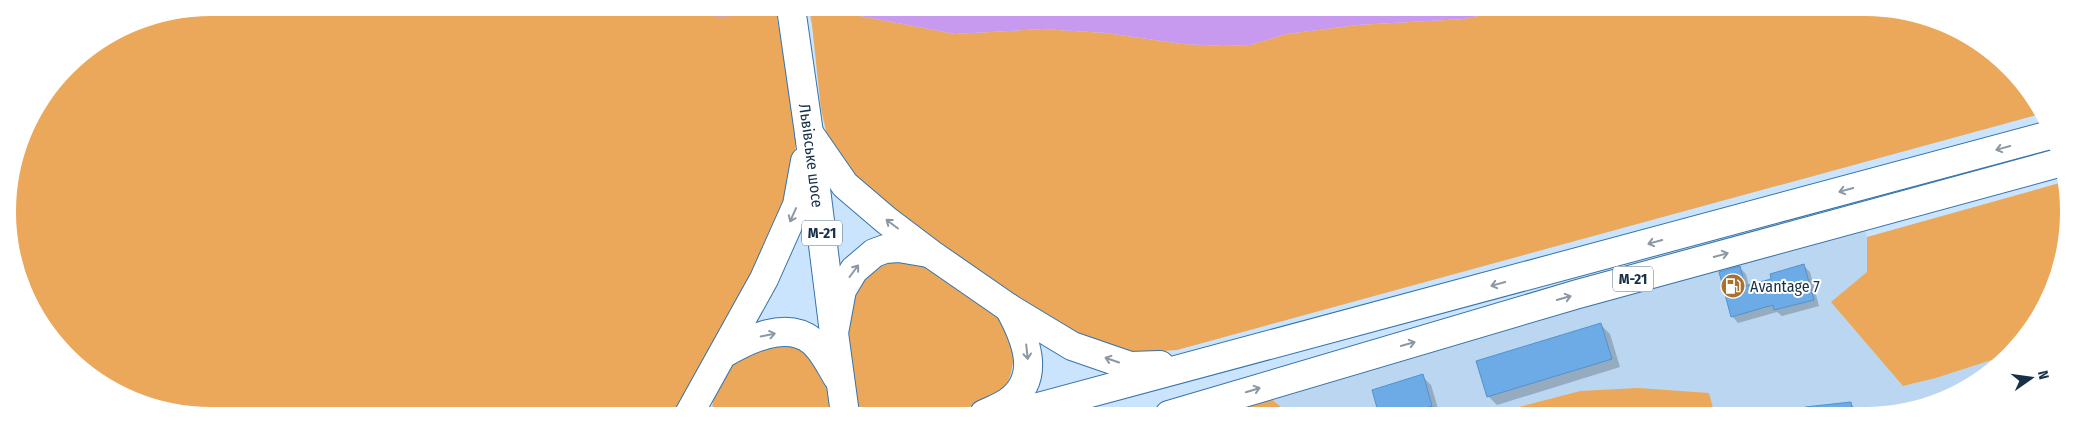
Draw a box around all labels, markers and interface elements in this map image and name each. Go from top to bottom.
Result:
street label: Львівське шосе [795,102,828,209]
one-way arrow [1995,144,2011,153]
one-way arrow [1838,186,1854,195]
one-way arrow [787,207,797,222]
one-way arrow [886,219,899,230]
road number: М-21 [802,220,842,246]
one-way arrow [1648,237,1664,247]
one-way arrow [1712,250,1728,259]
one-way arrow [849,264,859,278]
road number: М-21 [1613,266,1653,292]
fuel station icon: Avantage 7 [1720,273,1746,299]
place label: Avantage 7 [1750,277,1820,296]
one-way arrow [1491,280,1507,289]
one-way arrow [1556,293,1572,303]
one-way arrow [759,330,775,339]
one-way arrow [1400,339,1416,349]
one-way arrow [1022,344,1032,360]
north arrow [2006,353,2056,403]
one-way arrow [1105,355,1121,364]
text: N [2034,369,2052,381]
one-way arrow [1244,385,1260,395]

